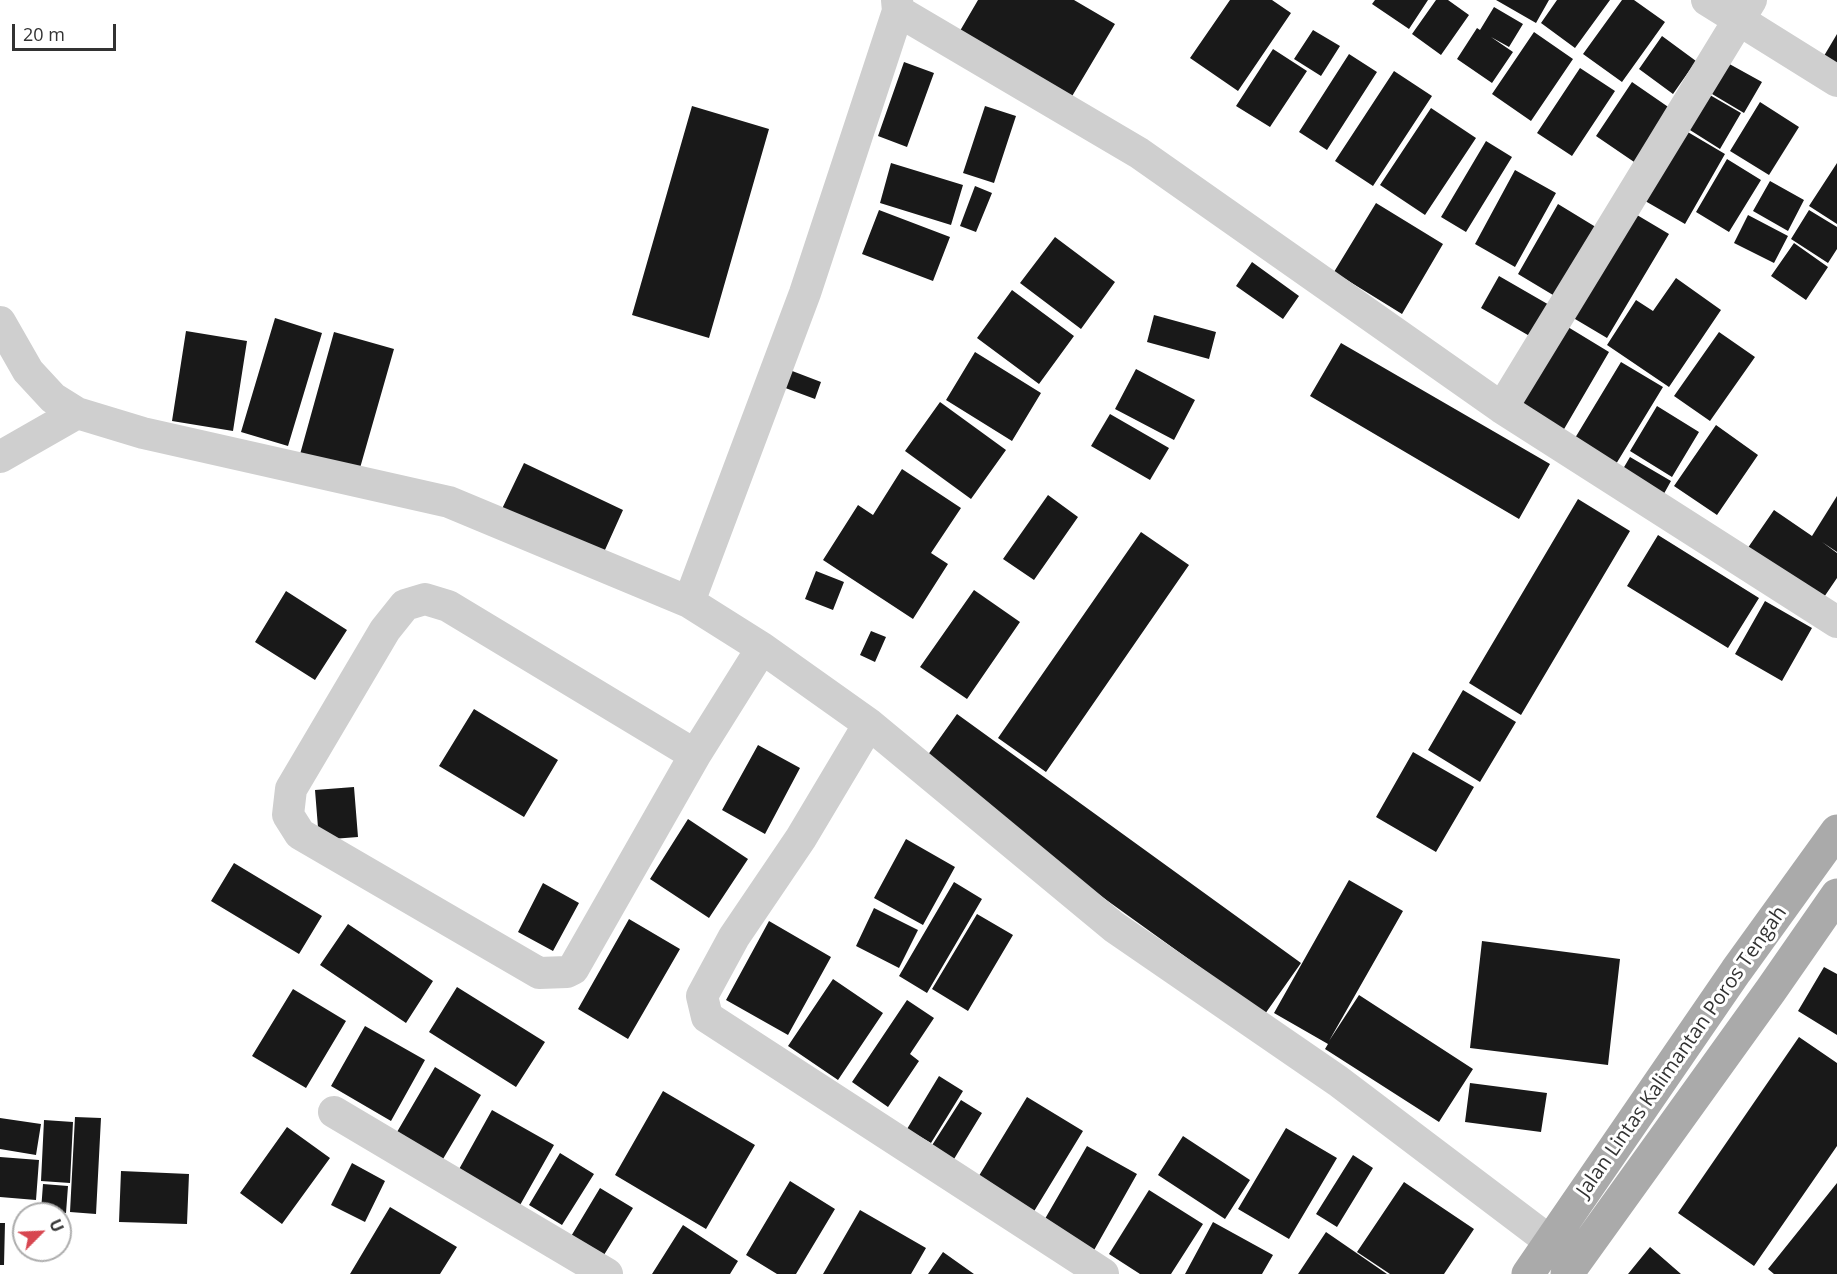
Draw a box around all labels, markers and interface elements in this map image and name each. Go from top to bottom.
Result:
scale bar [15,12,118,50]
text: 20 m [23,22,65,46]
street label: Jalan Lintas Kalimantan Poros Tengah [1572,902,1792,1202]
north arrow [12,1202,72,1262]
text: U [44,1215,69,1235]

